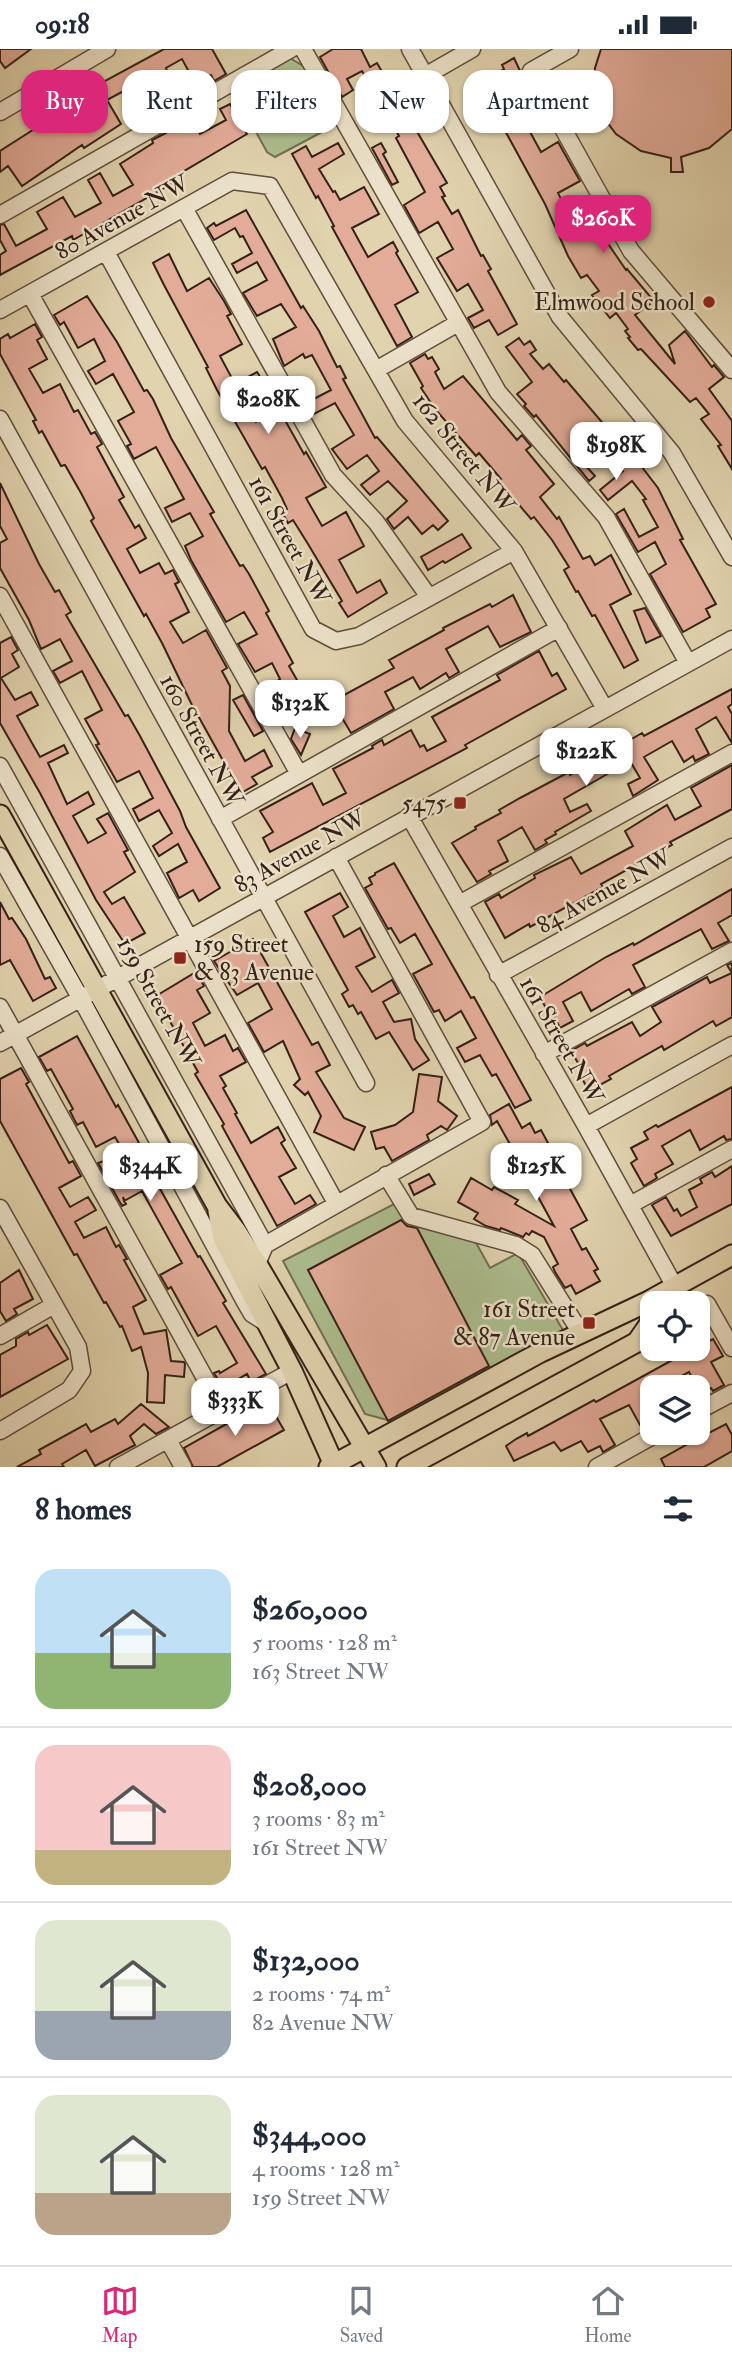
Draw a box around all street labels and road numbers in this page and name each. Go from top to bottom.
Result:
street label: 80 Avenue NW [50,167,196,267]
street label: 162 Street NW [405,387,523,521]
street label: 161 Street NW [241,470,339,612]
street label: 160 Street NW [152,669,251,813]
street label: 83 Avenue NW [229,802,373,900]
street label: 84 Avenue NW [531,841,679,941]
street label: 159 Street NW [110,931,208,1075]
street label: 161 Street NW [512,971,612,1111]

